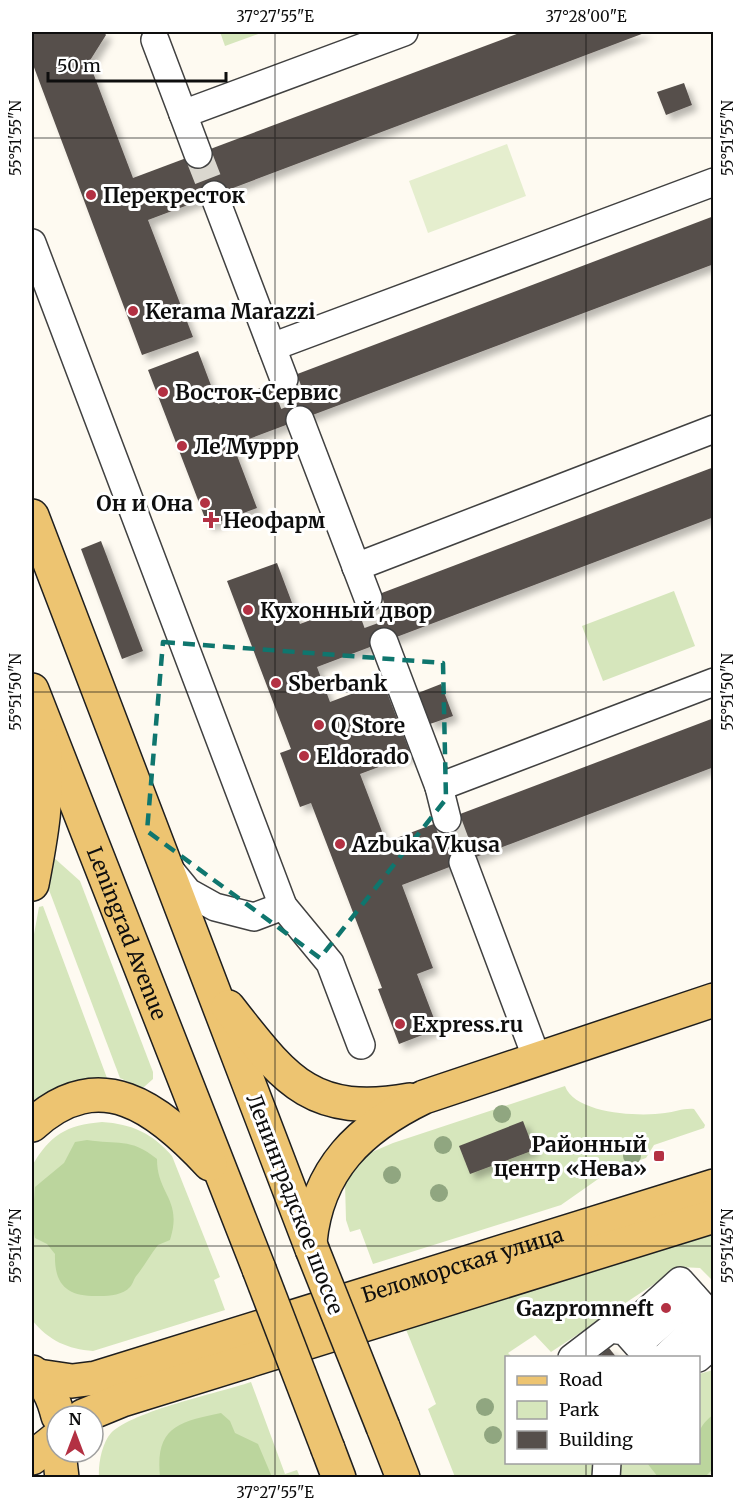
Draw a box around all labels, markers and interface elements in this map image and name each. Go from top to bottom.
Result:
text: 37°27'55"E [236,7,314,26]
text: 37°28'00"E [545,7,627,26]
scale bar [48,45,226,83]
text: 50 m [57,54,101,77]
text: 55°51'55"N [6,100,25,176]
text: 55°51'55"N [718,100,737,176]
place label: Перекресток [103,182,245,209]
marker: Перекресток [84,188,98,202]
place label: Kerama Marazzi [145,298,316,325]
marker: Kerama Marazzi [126,304,140,318]
place label: Восток-Сервис [175,379,338,406]
marker: Восток-Сервис [156,385,170,399]
place label: Ле'Муррр [194,433,299,460]
marker: Ле'Муррр [175,439,189,453]
place label: Он и Она [96,490,193,517]
marker: Он и Она [198,496,212,510]
place label: Неофарм [223,507,326,534]
marker: Неофарм [204,513,218,527]
place label: Кухонный двор [260,597,432,624]
marker: Кухонный двор [241,603,255,617]
text: 55°51'50"N [6,653,25,731]
text: 55°51'50"N [718,653,737,731]
place label: Sberbank [288,670,388,697]
marker: Sberbank [269,676,283,690]
place label: Q Store [331,712,405,739]
marker: Q Store [312,718,326,732]
place label: Eldorado [316,743,409,770]
marker: Eldorado [297,749,311,763]
place label: Azbuka Vkusa [351,831,500,858]
marker: Azbuka Vkusa [333,837,347,851]
street label: Leningrad Avenue [81,843,173,1023]
place label: Express.ru [412,1011,523,1038]
marker: Express.ru [393,1017,407,1031]
street label: Ленинградское шоссе [240,1090,350,1318]
place label: Районный центр «Нева» [494,1131,647,1182]
marker: Районный центр «Нева» [652,1149,666,1163]
text: 55°51'45"N [6,1208,25,1283]
text: 55°51'45"N [718,1208,737,1283]
street label: Беломорская улица [358,1220,566,1308]
place label: Gazpromneft [516,1295,655,1322]
marker: Gazpromneft [659,1301,673,1315]
legend [505,1356,700,1464]
text: Road [559,1368,603,1391]
text: Park [559,1398,600,1421]
north arrow [45,1404,105,1464]
text: N [69,1409,82,1429]
text: Building [559,1428,633,1451]
text: 37°27'55"E [236,1483,314,1502]

